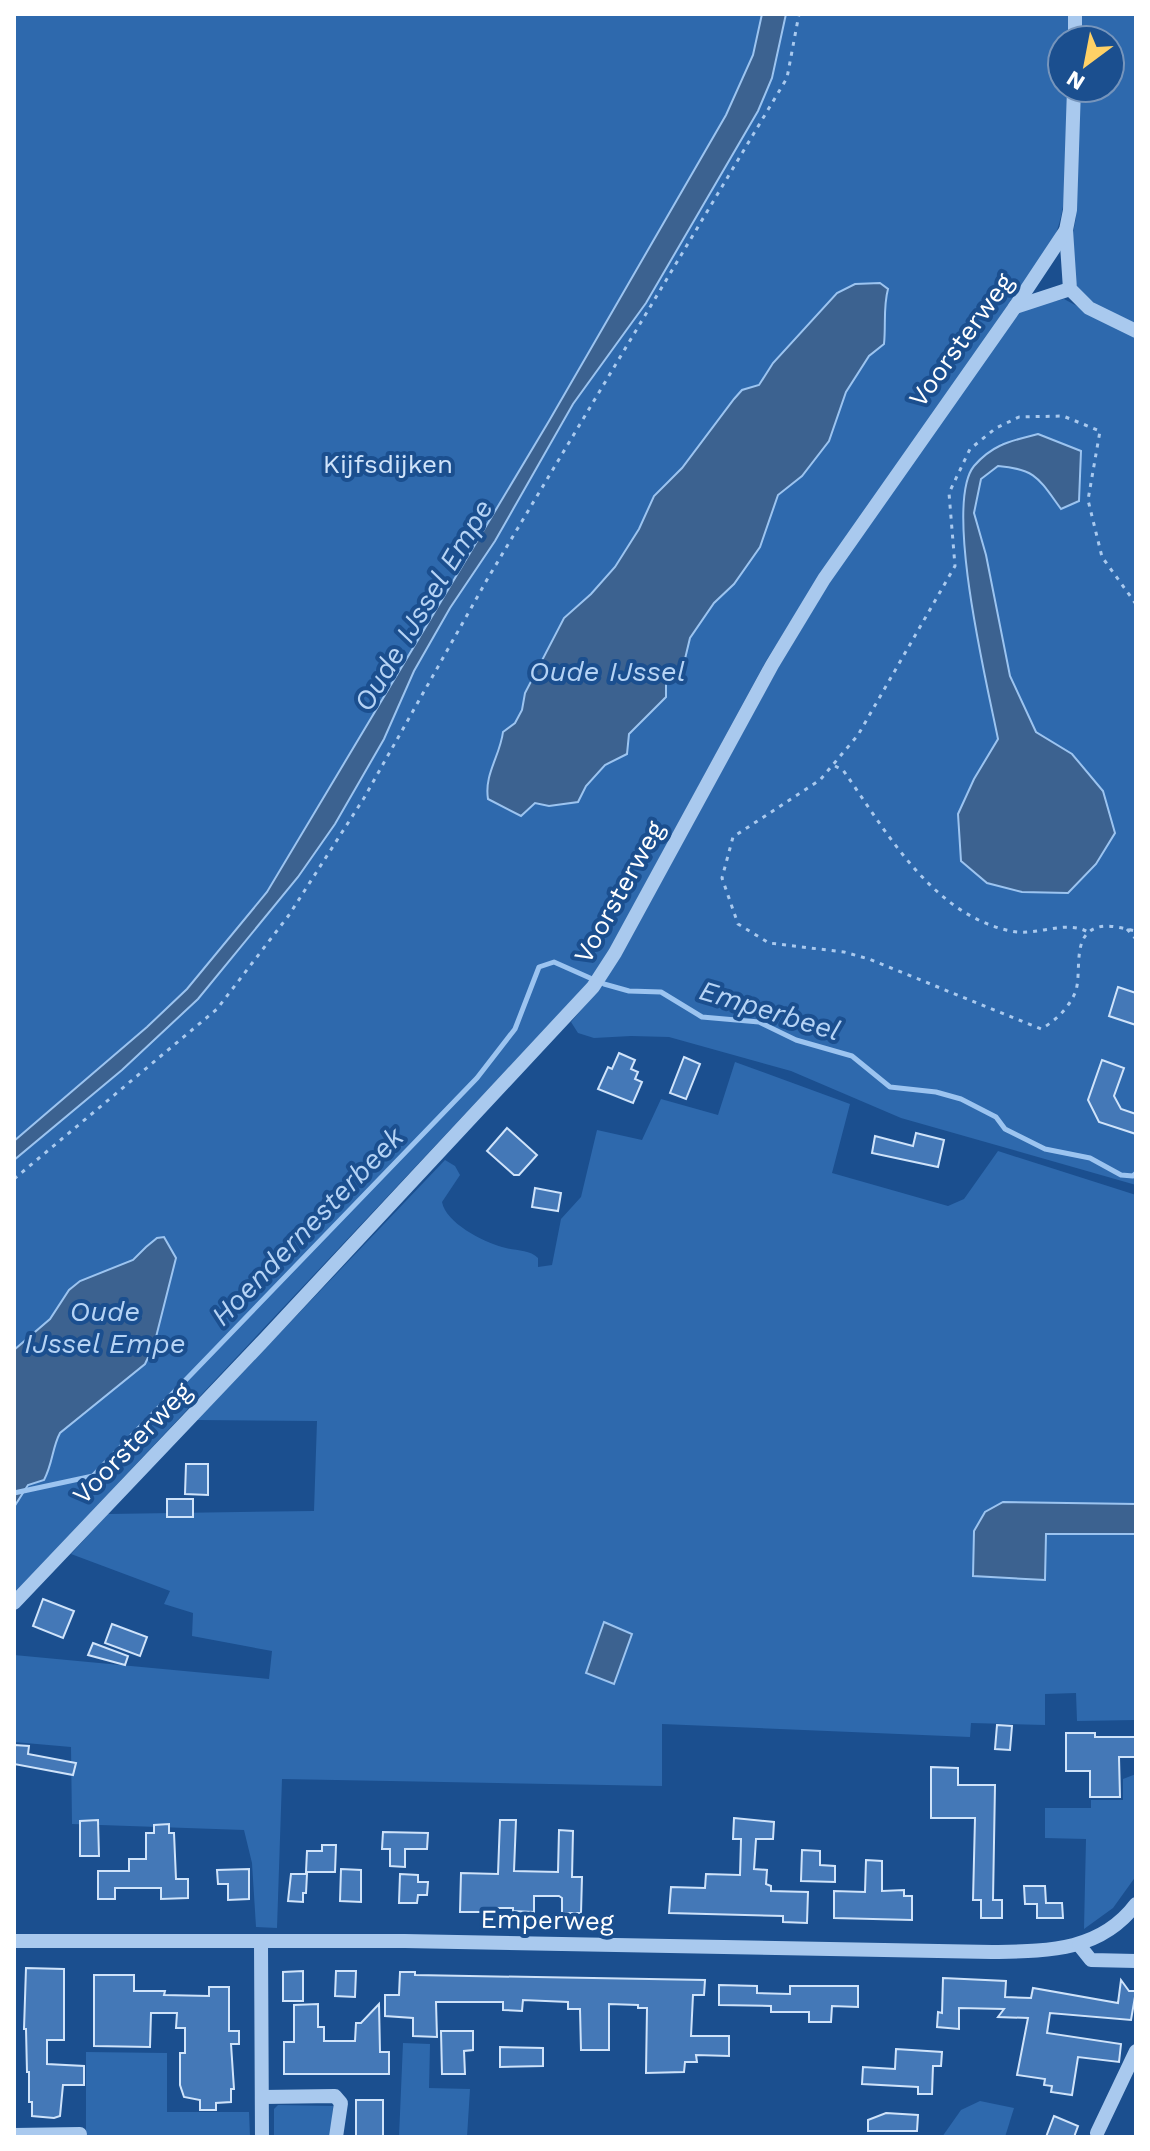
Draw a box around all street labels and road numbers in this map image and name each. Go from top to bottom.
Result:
street label: Voorsterweg [903,267,1019,412]
street label: Voorsterweg [568,816,670,968]
street label: Voorsterweg [67,1376,198,1510]
street label: Emperweg [480,1904,614,1936]

